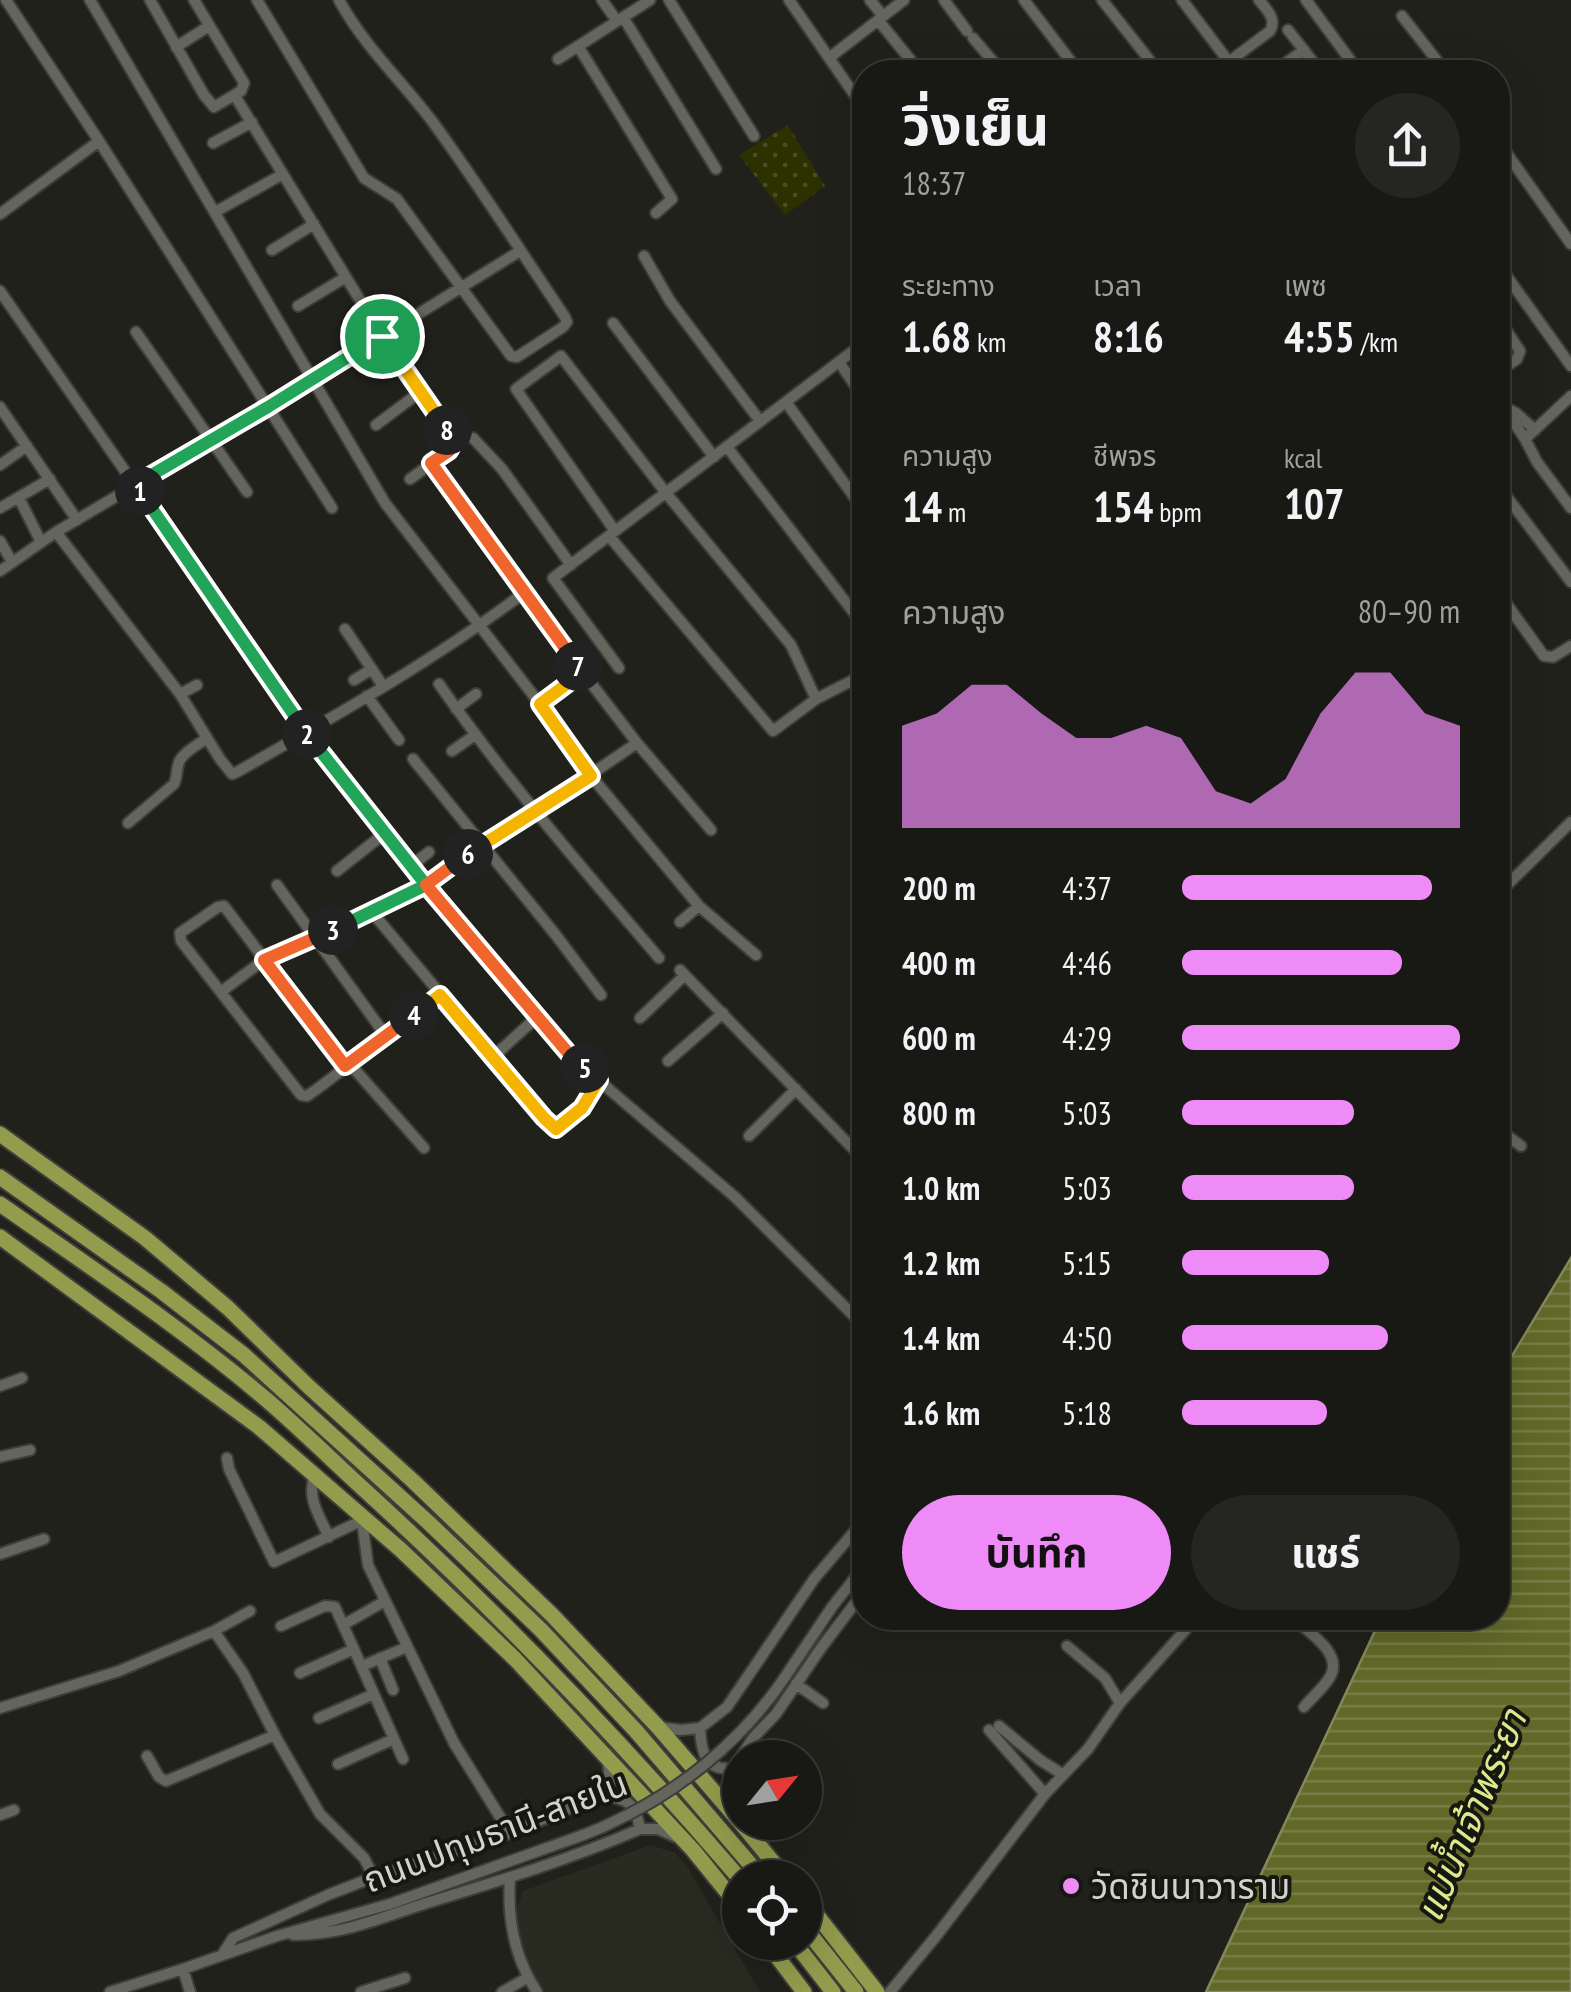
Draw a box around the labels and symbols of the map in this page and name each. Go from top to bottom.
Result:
pin [340,294,425,379]
pin: 8 [422,405,472,455]
pin: 1 [115,466,165,516]
pin: 7 [553,641,603,691]
pin: 2 [282,709,332,759]
pin: 6 [443,829,493,879]
pin: 3 [308,905,358,955]
pin: 4 [389,990,439,1040]
pin: 5 [560,1043,610,1093]
water label: แม่น้ำเจ้าพระยา [1403,1700,1537,1928]
north arrow [722,1740,822,1840]
street label: ถนนปทุมธานี-สายใน [356,1759,634,1903]
place label: วัดชินนาวาราม [1091,1863,1290,1909]
marker: วัดชินนาวาราม [1060,1875,1082,1897]

